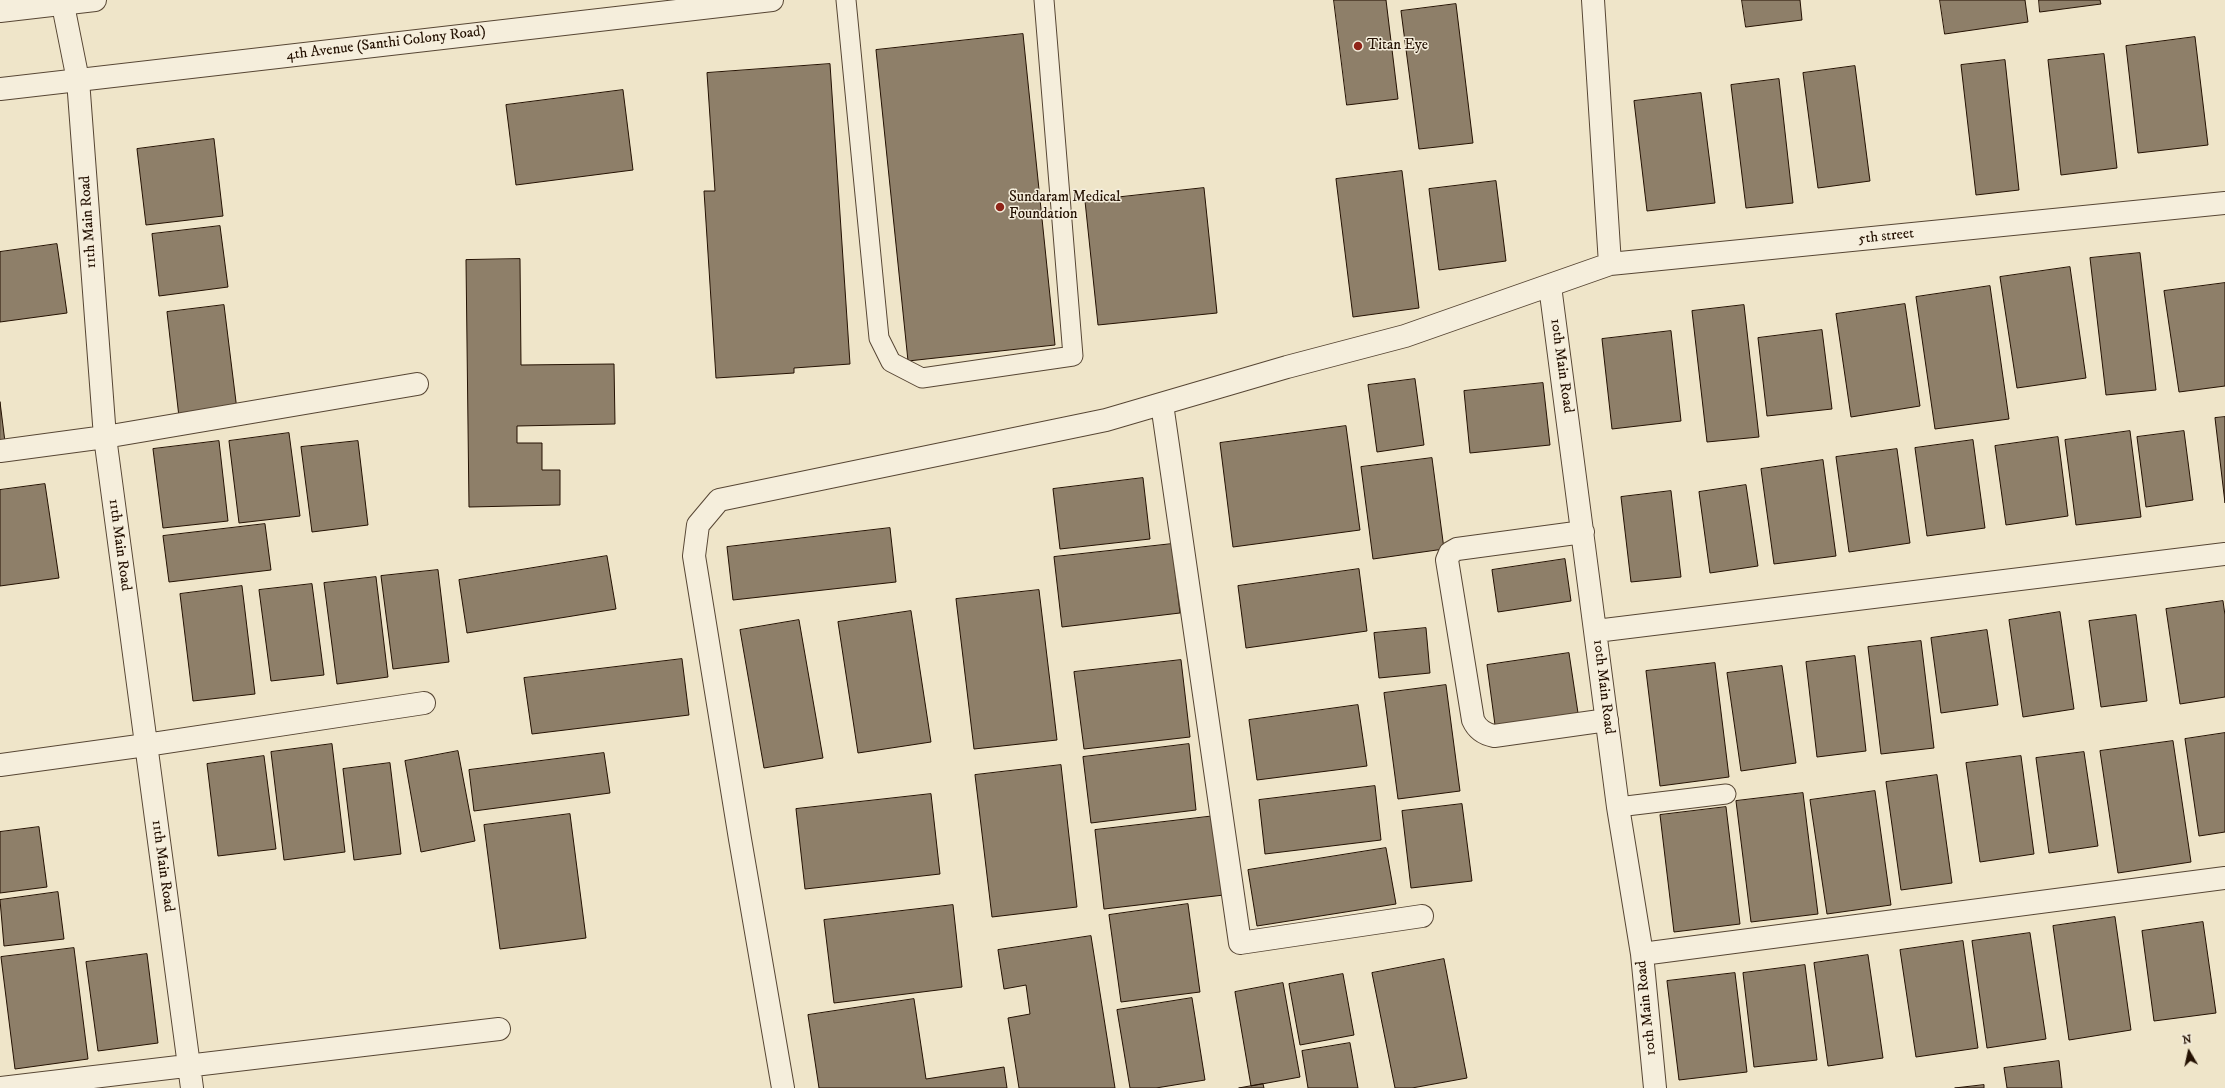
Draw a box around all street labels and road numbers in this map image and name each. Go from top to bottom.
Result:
street label: 4th Avenue (Santhi Colony Road) [285,23,487,65]
street label: 11th Main Road [77,175,101,269]
street label: 5th street [1857,225,1915,249]
street label: 10th Main Road [1545,317,1577,415]
street label: 11th Main Road [104,498,134,592]
street label: 10th Main Road [1588,639,1618,735]
street label: 11th Main Road [147,819,177,913]
street label: 10th Main Road [1633,960,1661,1056]

